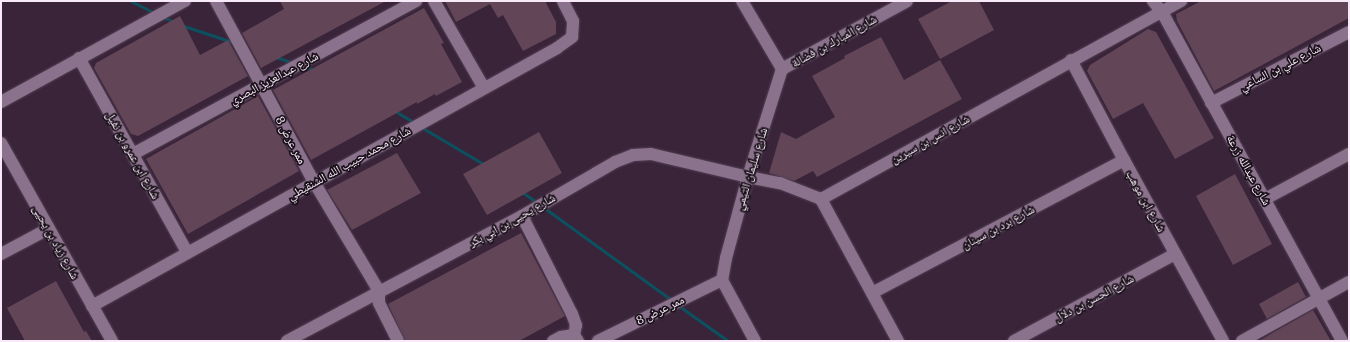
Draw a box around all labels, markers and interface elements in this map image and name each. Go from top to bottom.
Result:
street label: شارع المبارك بن فضالة [789,12,879,70]
street label: شارع علي بن الساعي [1237,40,1323,94]
street label: شارع عبدالعزيز البصري [227,49,321,107]
street label: شارع ابن عمرو بن نفيل [103,109,163,201]
street label: شارع انس بن سيرين [888,111,972,167]
street label: ممر عرض 8 [272,114,310,166]
street label: شارع محمد حبيب الله الشنقيطي [285,123,413,203]
street label: شارع سليمان التيمي [732,126,770,212]
street label: شارع عبدالله زرعة [1224,132,1274,208]
street label: شارع ابن موهب [1123,168,1169,234]
street label: شارع يحيى بن ابي بكر [466,190,558,250]
street label: شارع زياد بن يحيى [30,202,82,282]
street label: شارع برد بن سينان [959,202,1037,252]
street label: شارع الحسن بن دلال [1052,271,1136,325]
street label: ممر عرض 8 [633,292,687,328]

